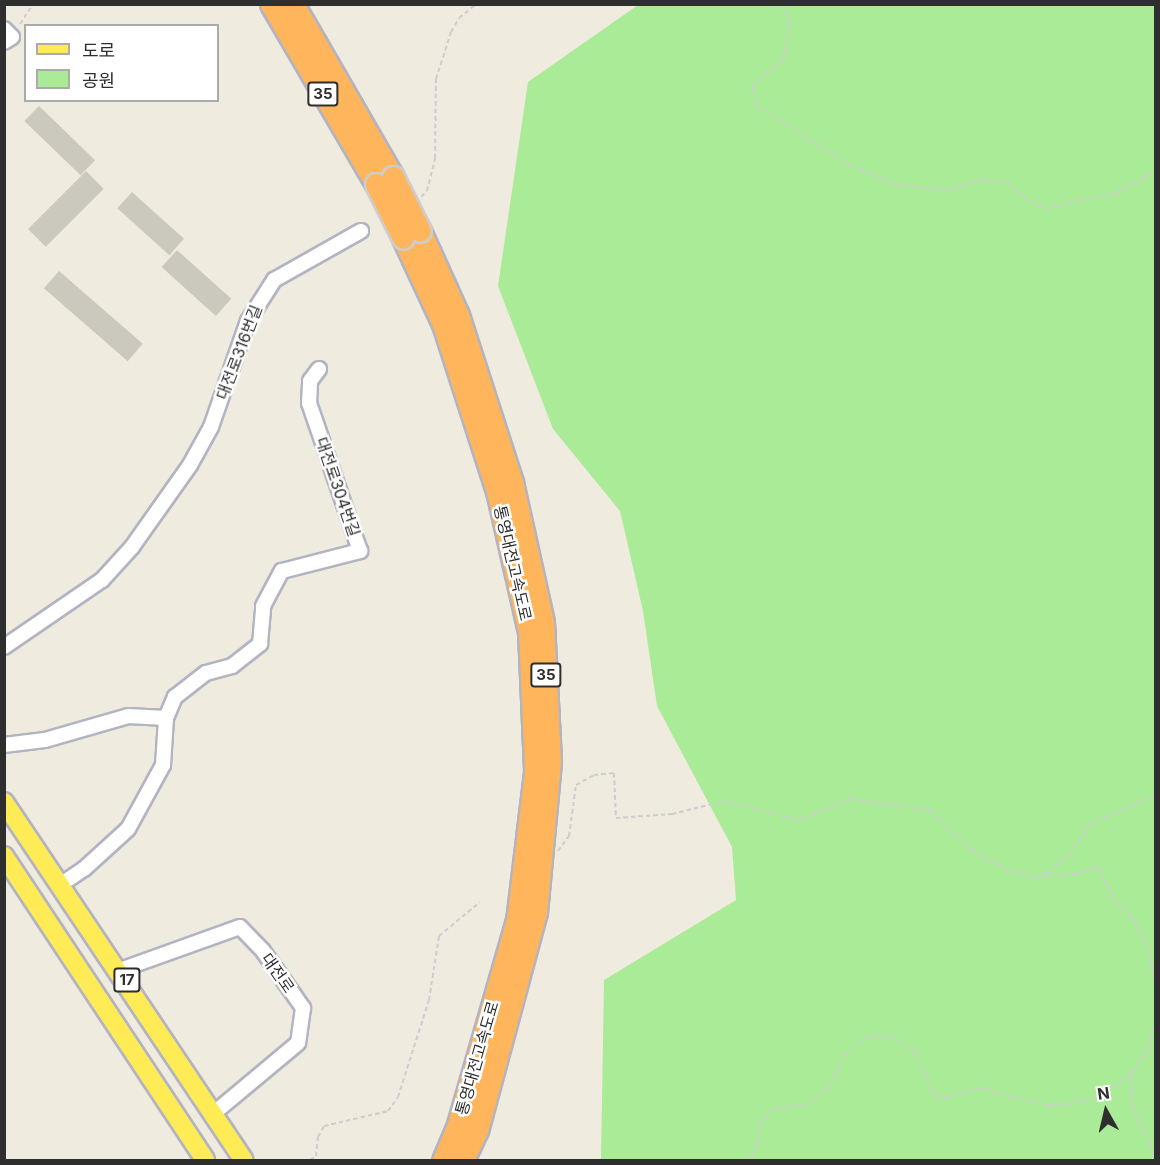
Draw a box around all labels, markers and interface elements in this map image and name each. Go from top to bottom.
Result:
legend [24,24,219,102]
text: 도로 [82,40,115,61]
text: 공원 [82,70,115,91]
road number: 35 [306,82,340,106]
street label: 대전로316번길 [212,302,266,402]
street label: 대전로304번길 [312,435,364,539]
street label: 통영대전고속도로 [490,503,536,623]
road number: 35 [530,663,562,687]
street label: 대전로 [257,949,299,997]
road number: 17 [112,968,142,992]
street label: 통영대전고속도로 [452,999,502,1117]
north arrow [1076,1081,1136,1141]
text: N [1096,1082,1111,1104]

